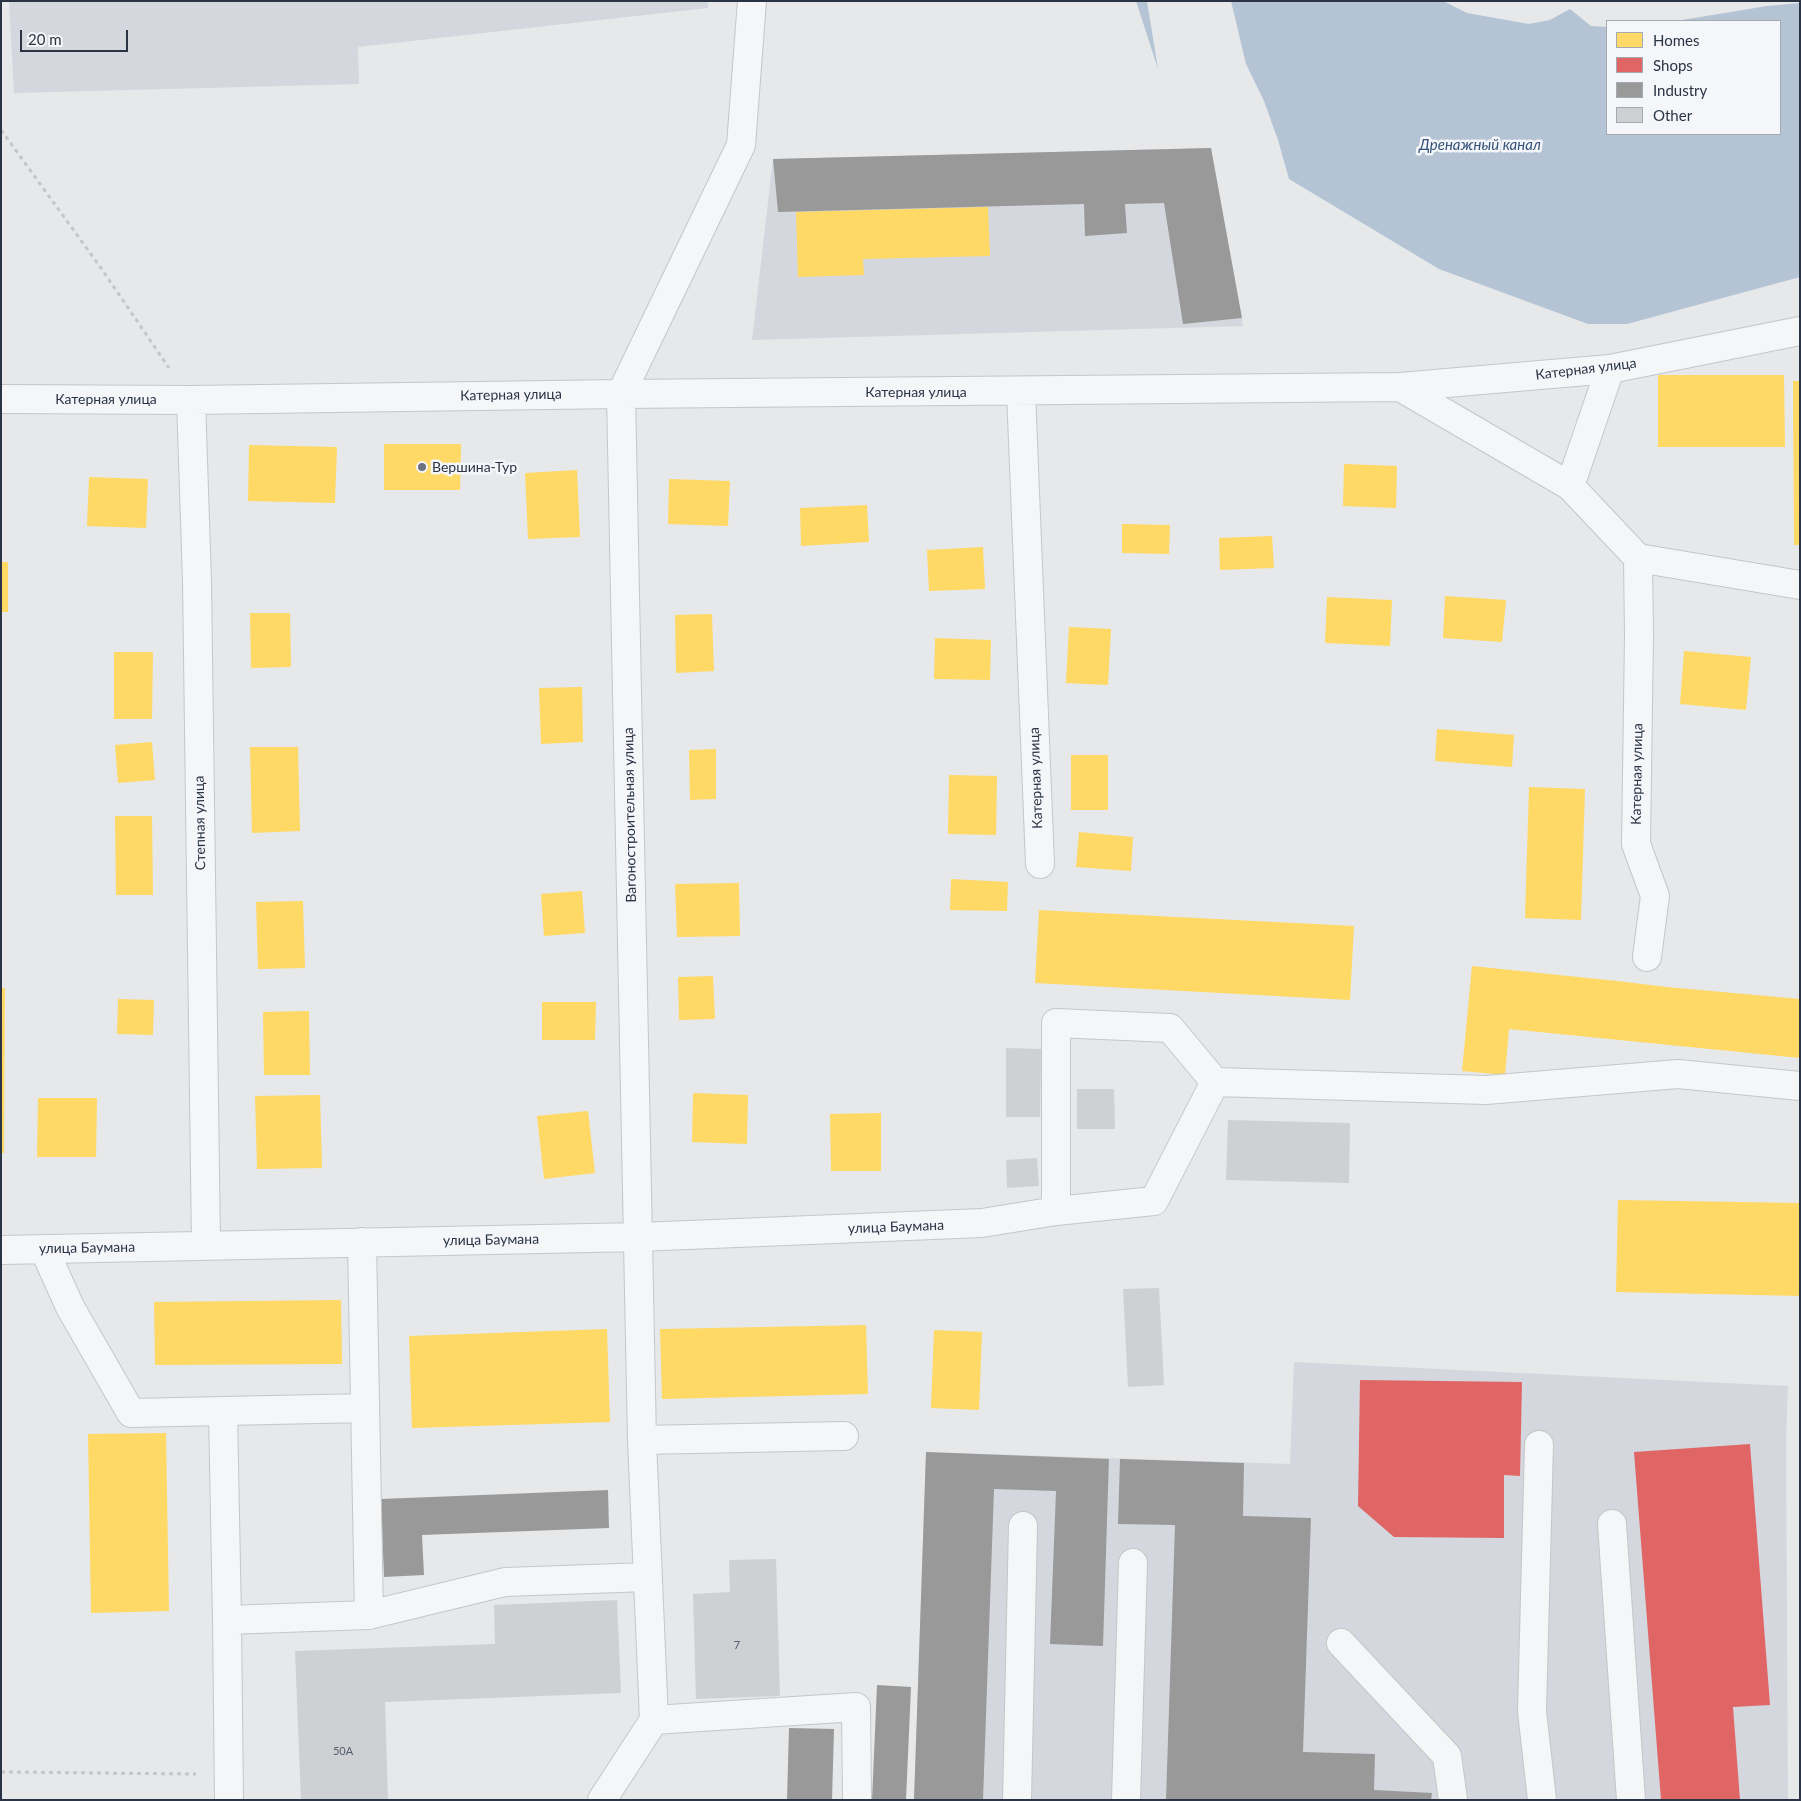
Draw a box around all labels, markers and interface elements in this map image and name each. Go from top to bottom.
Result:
scale bar [22,20,130,52]
legend [1606,20,1781,135]
text: 20 m [28,30,62,48]
text: Homes [1653,31,1699,49]
text: Shops [1653,56,1693,74]
text: Industry [1653,81,1707,99]
text: Other [1653,106,1692,124]
water label: Дренажный канал [1419,136,1541,154]
street label: Катерная улица [1535,354,1637,384]
street label: Катерная улица [865,384,967,400]
street label: Катерная улица [460,386,562,404]
street label: Катерная улица [55,391,157,407]
place label: Вершина-Тур [432,459,517,475]
marker: Вершина-Тур [416,461,428,473]
street label: Катерная улица [1628,723,1646,825]
street label: Вагоностроительная улица [620,727,640,903]
street label: Катерная улица [1026,727,1046,829]
street label: Степная улица [191,776,209,870]
street label: улица Баумана [848,1217,944,1237]
street label: улица Баумана [443,1231,539,1249]
street label: улица Баумана [39,1239,135,1257]
house number: 7 [734,1638,740,1652]
house number: 50А [333,1744,353,1758]

